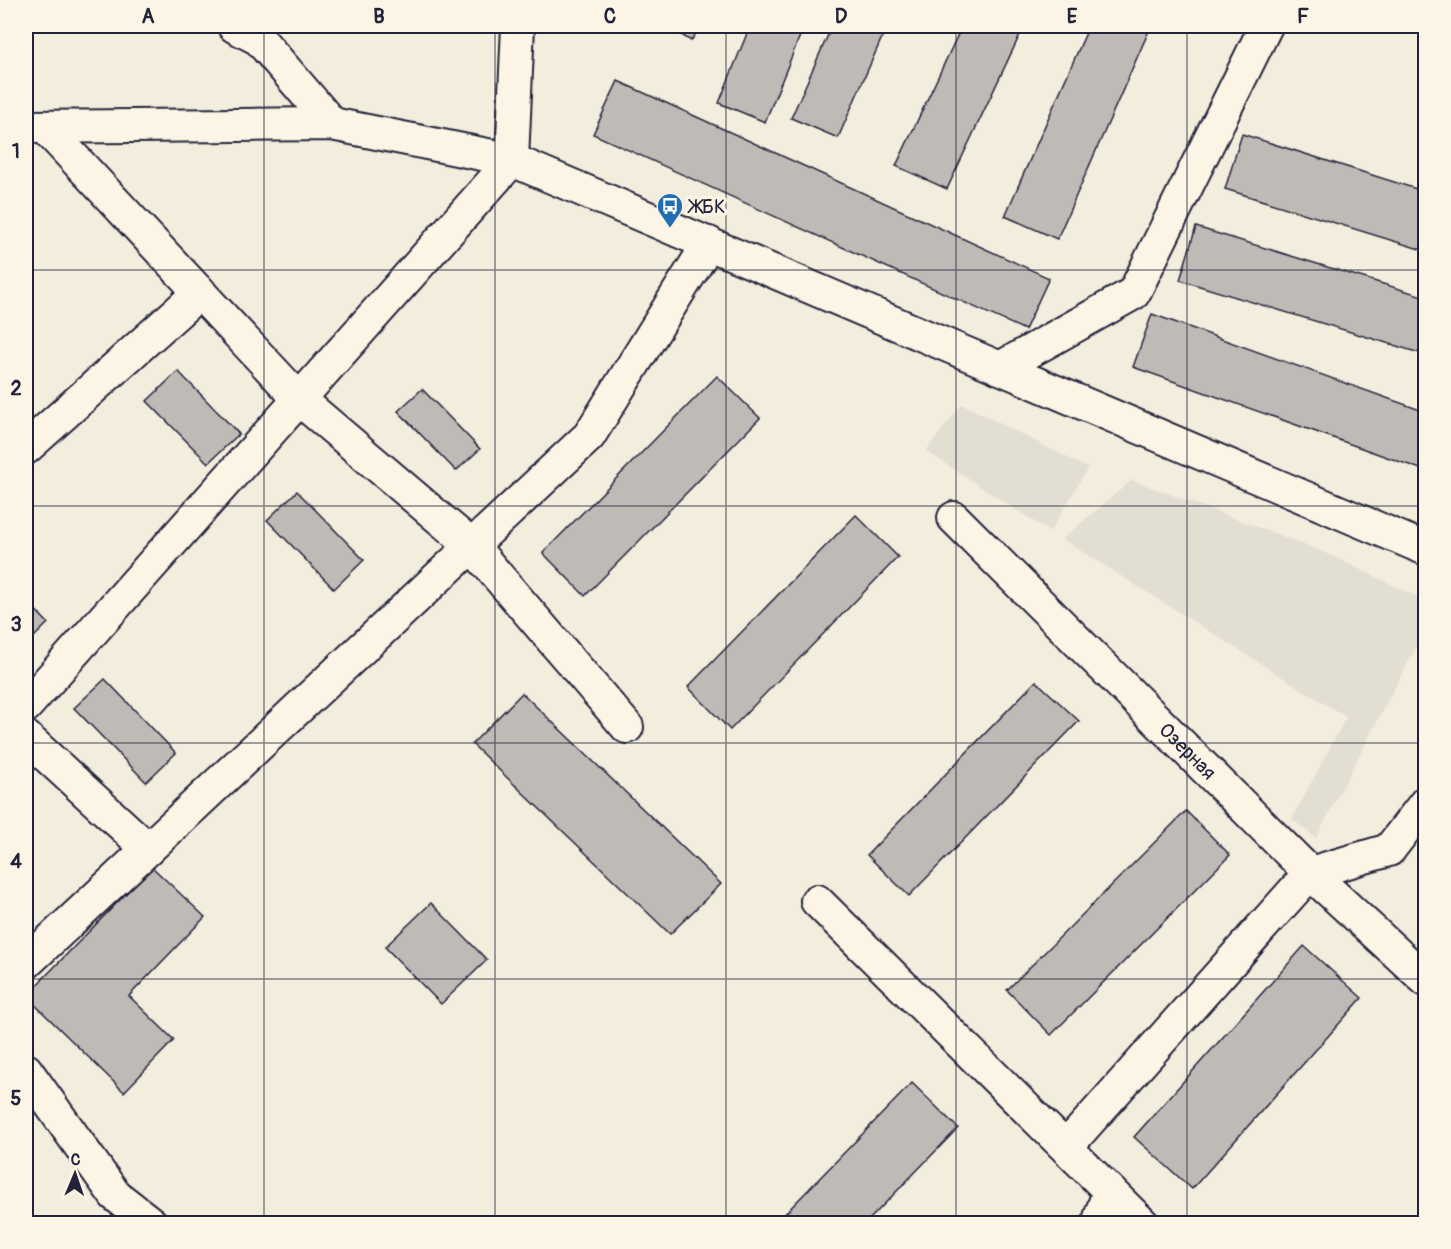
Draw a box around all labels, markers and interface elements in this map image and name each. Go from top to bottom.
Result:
text: A [142,4,155,29]
text: B [373,4,385,29]
text: C [604,4,616,29]
text: D [835,4,848,29]
text: E [1067,4,1078,29]
text: F [1297,4,1309,29]
text: 1 [12,139,20,164]
bus stop icon: ЖБК [655,191,685,229]
place label: ЖБК [687,194,726,219]
text: 2 [10,376,22,401]
text: 3 [10,612,22,637]
street label: Озерная [1154,718,1221,785]
text: 4 [10,849,22,874]
text: 5 [11,1086,22,1111]
north arrow [45,1144,105,1204]
text: С [70,1150,81,1170]

